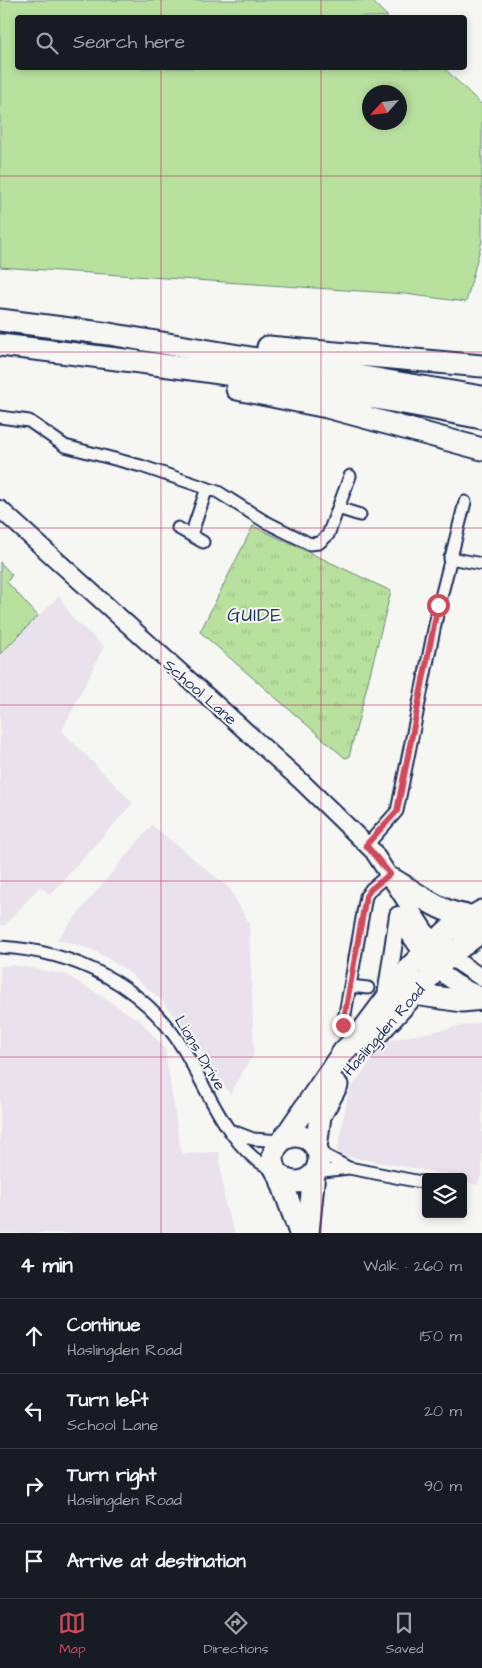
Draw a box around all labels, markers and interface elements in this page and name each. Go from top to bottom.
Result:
search box [15,15,467,70]
icon: search [33,29,61,57]
text: Search here [73,29,185,56]
north arrow [362,85,407,130]
route start [427,594,450,617]
district label: GUIDE [227,602,283,629]
street label: School Lane [158,654,242,730]
street label: Haslingden Road [338,979,431,1081]
street label: Lions Drive [169,1012,231,1095]
route end [332,1014,355,1037]
map controls [422,1173,467,1218]
button: layers [422,1173,467,1218]
text: 4 min [20,1251,73,1280]
text: Walk · 260 m [363,1255,462,1277]
text: Continue [67,1312,141,1339]
icon: ahead [20,1322,48,1350]
text: 150 m [420,1325,462,1347]
text: Haslingden Road [67,1339,182,1361]
text: Turn left [67,1387,148,1414]
icon: left [20,1397,48,1425]
text: 20 m [424,1400,462,1422]
text: School Lane [67,1414,158,1436]
text: Turn right [67,1462,156,1489]
icon: right [20,1472,48,1500]
text: 90 m [424,1475,462,1497]
text: Haslingden Road [67,1489,182,1511]
icon: arrive [20,1547,48,1575]
text: Arrive at destination [67,1548,246,1575]
tab: Map [58,1609,86,1659]
tab: Directions [203,1609,268,1659]
tab: Saved [385,1609,424,1659]

